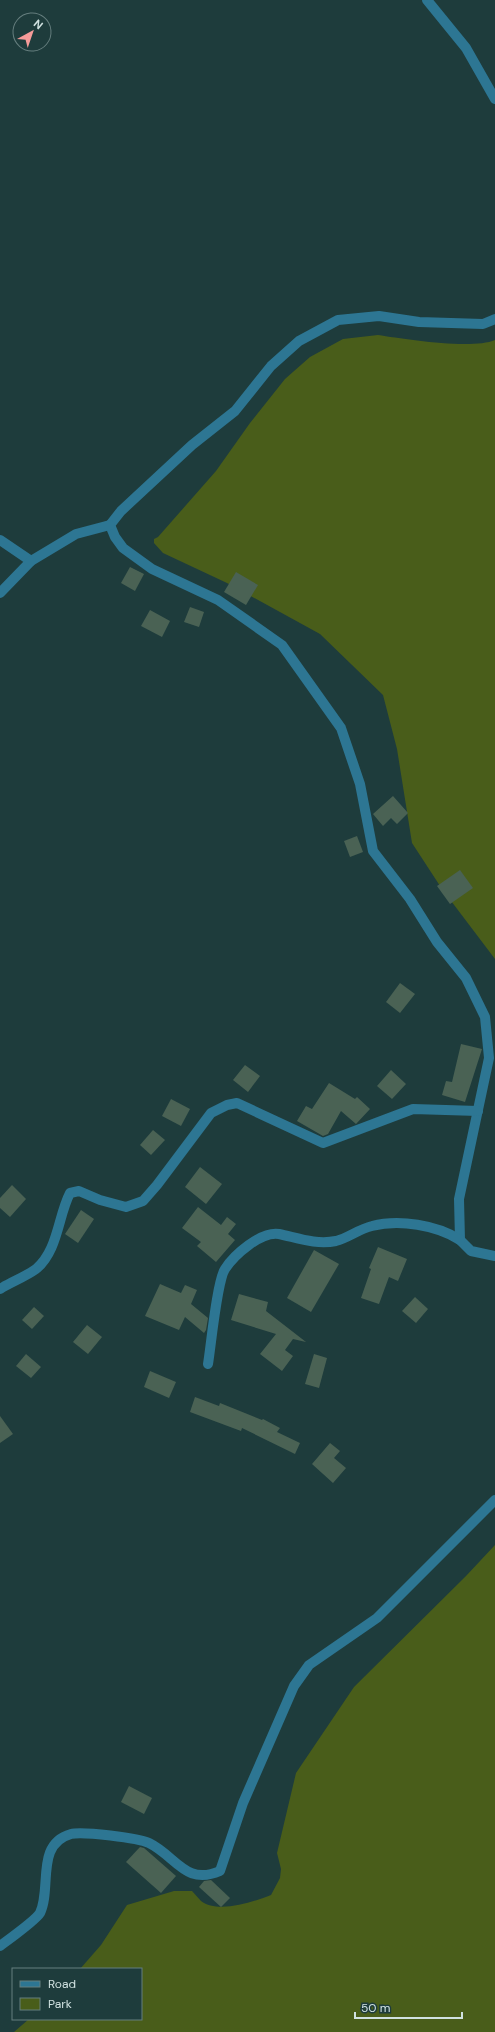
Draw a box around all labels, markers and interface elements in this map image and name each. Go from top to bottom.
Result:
north arrow [12,12,52,52]
text: N [31,16,46,32]
legend [12,1968,142,2020]
text: Road [48,1976,76,1992]
scale bar [355,1994,462,2020]
text: Park [48,1996,72,2012]
text: 50 m [361,2000,390,2016]

